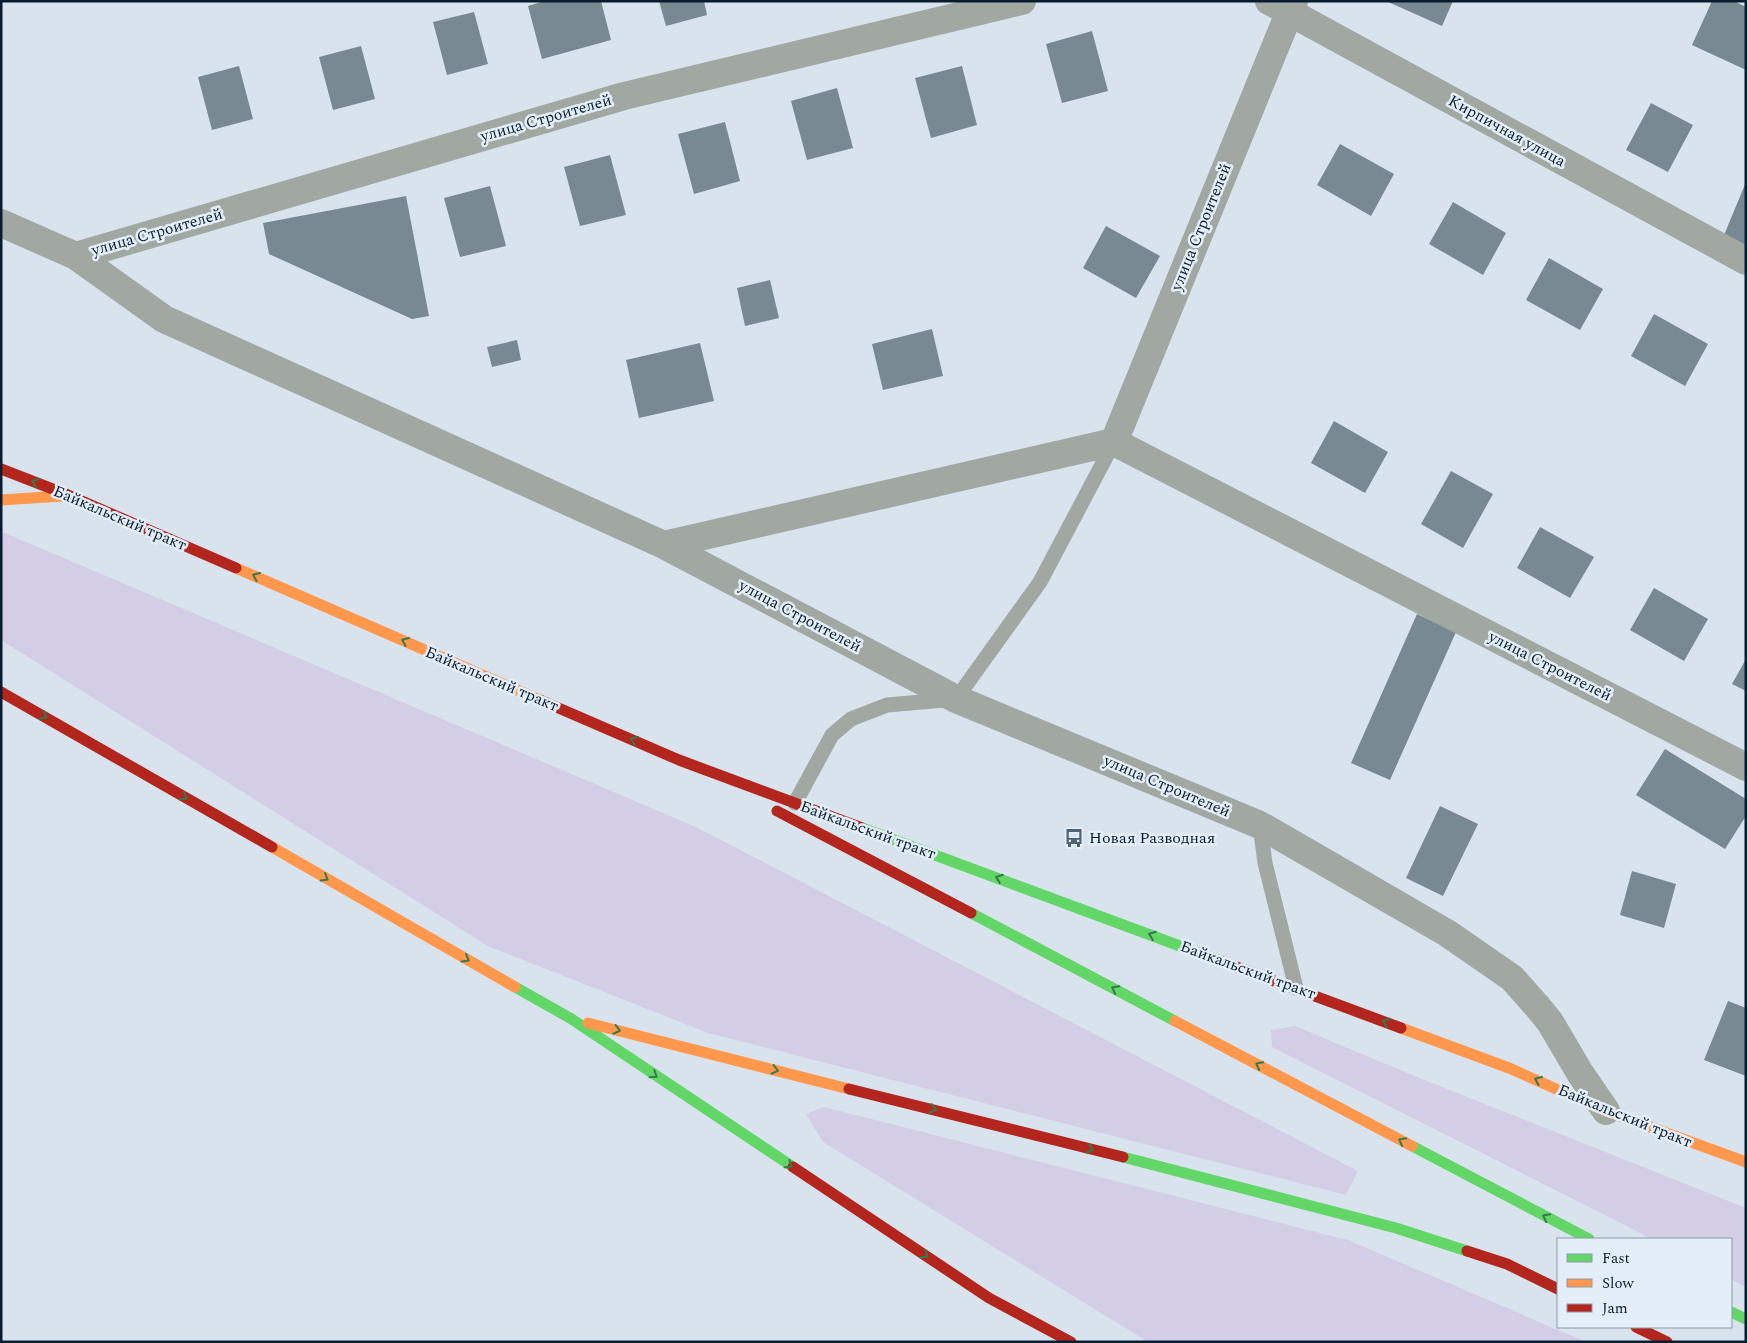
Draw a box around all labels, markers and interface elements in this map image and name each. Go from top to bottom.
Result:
street label: улица Строителей [477,88,614,148]
street label: Кирпичная улица [1444,89,1570,173]
street label: улица Строителей [1164,160,1237,295]
street label: улица Строителей [88,202,225,262]
one-way arrow [31,478,40,488]
street label: Байкальский тракт [50,479,191,557]
one-way arrow [252,572,261,583]
street label: улица Строителей [734,573,865,658]
street label: улица Строителей [1483,624,1616,707]
one-way arrow [401,637,410,647]
street label: Байкальский тракт [422,640,563,718]
one-way arrow [38,710,47,720]
one-way arrow [630,736,639,747]
street label: улица Строителей [1099,748,1234,824]
one-way arrow [179,791,188,801]
street label: Байкальский тракт [797,794,939,866]
place label: Новая Разводная [1089,826,1215,850]
bus stop icon: Новая Разводная [1063,827,1085,849]
one-way arrow [320,872,329,882]
one-way arrow [995,874,1004,884]
one-way arrow [1148,931,1156,941]
street label: Байкальский тракт [1177,934,1319,1006]
one-way arrow [461,953,470,963]
one-way arrow [1111,985,1120,995]
one-way arrow [1382,1018,1391,1028]
one-way arrow [613,1024,622,1035]
one-way arrow [1255,1061,1264,1071]
one-way arrow [770,1064,779,1075]
one-way arrow [649,1068,658,1078]
one-way arrow [1534,1076,1543,1087]
street label: Байкальский тракт [1554,1078,1696,1154]
one-way arrow [928,1104,936,1114]
one-way arrow [1399,1137,1408,1147]
one-way arrow [1086,1143,1095,1154]
one-way arrow [784,1159,793,1168]
one-way arrow [1542,1213,1551,1223]
legend [1557,1238,1732,1328]
text: Fast [1602,1247,1630,1270]
one-way arrow [919,1249,928,1258]
text: Slow [1602,1272,1634,1295]
text: Jam [1602,1297,1628,1320]

